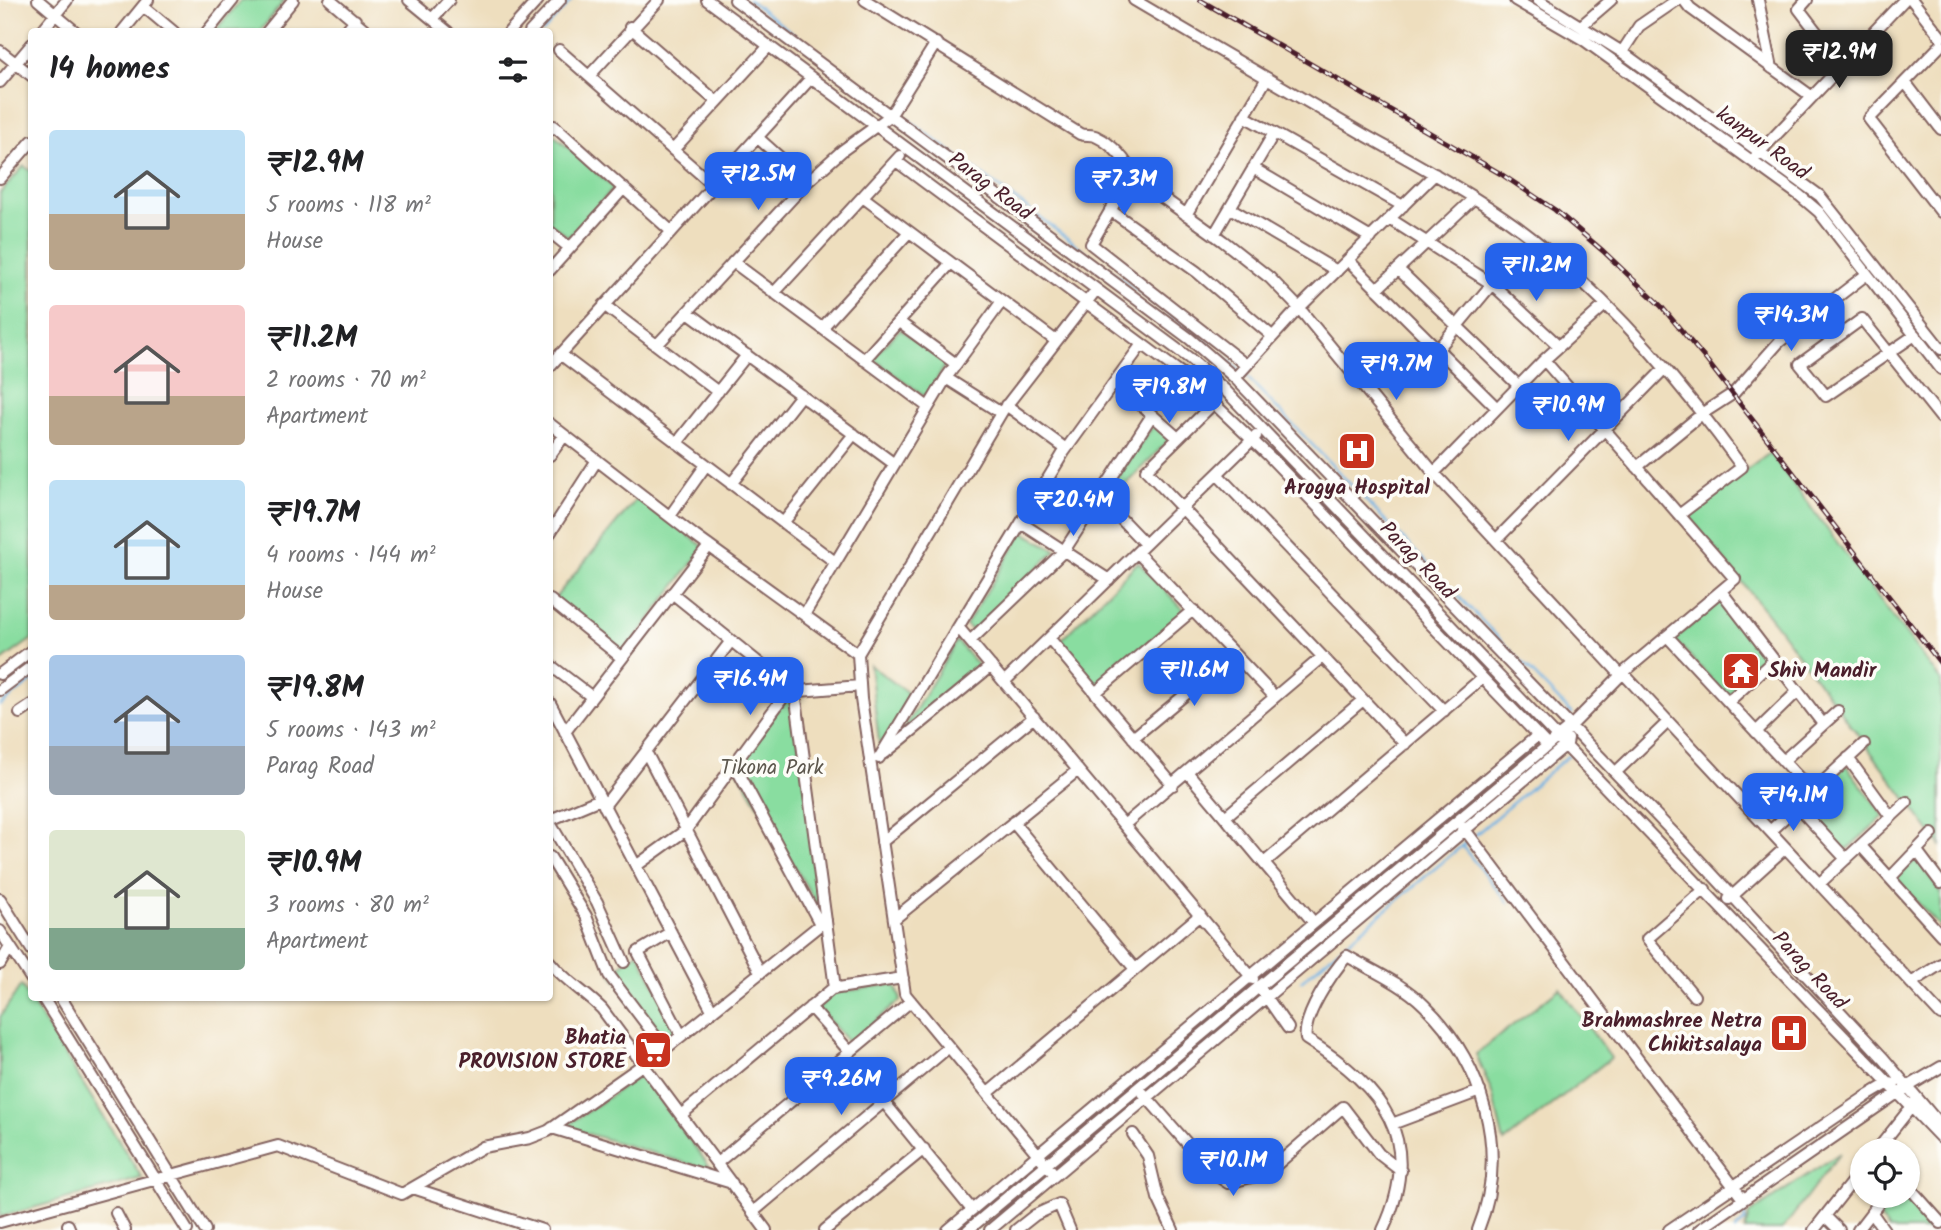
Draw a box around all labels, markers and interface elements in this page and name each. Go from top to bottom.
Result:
pin: ₹12.9M [1782,31,1896,90]
text: ₹12.9M [1802,35,1876,71]
text: 14 homes [49,46,170,94]
icon: filters [494,51,532,89]
street label: kanpur Road [1708,99,1816,190]
text: ₹12.9M [266,140,364,188]
street label: Parag Road [941,144,1040,230]
pin: ₹12.5M [701,152,815,212]
text: ₹12.5M [721,157,795,193]
icon: home [105,158,189,242]
pin: ₹7.3M [1075,158,1173,217]
text: ₹7.3M [1091,162,1157,198]
text: 5 rooms · 118 m² [266,188,431,224]
text: House [266,224,323,260]
pin: ₹11.2M [1479,244,1593,303]
text: ₹11.2M [1501,248,1571,284]
pin: ₹14.3M [1734,294,1848,353]
text: ₹14.3M [1754,298,1828,334]
text: ₹11.2M [266,315,358,363]
icon: home [105,333,189,417]
pin: ₹19.7M [1339,342,1453,402]
text: ₹19.7M [1360,347,1432,383]
text: 2 rooms · 70 m² [266,363,426,399]
pin: ₹19.8M [1112,366,1226,425]
text: ₹19.8M [1131,370,1207,406]
pin: ₹10.9M [1511,384,1625,443]
text: ₹10.9M [1531,388,1605,424]
text: Apartment [266,399,368,435]
hospital icon: Arogya Hospital [1336,430,1378,472]
place label: Arogya Hospital [1284,472,1430,505]
pin: ₹20.4M [1016,478,1130,538]
text: ₹20.4M [1033,483,1113,519]
text: ₹19.7M [266,490,360,538]
icon: home [105,508,189,592]
street label: Parag Road [1371,514,1463,608]
text: 4 rooms · 144 m² [266,538,436,574]
text: House [266,574,323,610]
pin: ₹11.6M [1137,648,1251,708]
temple icon: Shiv Mandir [1720,650,1762,692]
text: ₹11.6M [1159,653,1229,689]
place label: Shiv Mandir [1768,655,1878,688]
pin: ₹16.4M [693,658,807,717]
text: ₹16.4M [713,662,787,698]
text: ₹19.8M [266,665,364,713]
icon: home [105,683,189,767]
text: 5 rooms · 143 m² [266,713,436,749]
text: Parag Road [266,749,374,785]
park label: Tikona Park [720,752,824,785]
pin: ₹14.1M [1736,774,1850,833]
text: ₹14.1M [1758,778,1828,814]
text: ₹10.9M [266,840,362,888]
icon: home [105,858,189,942]
text: 3 rooms · 80 m² [266,888,429,924]
text: Apartment [266,924,368,960]
street label: Parag Road [1763,924,1855,1019]
place label: Brahmashree Netra Chikitsalaya [1582,1005,1762,1062]
hospital icon: Brahmashree Netra Chikitsalaya [1768,1012,1810,1054]
place label: Bhatia PROVISION STORE [459,1022,627,1079]
supermarket icon: Bhatia PROVISION STORE [632,1029,674,1071]
pin: ₹9.26M [784,1058,898,1117]
text: ₹9.26M [801,1062,881,1098]
pin: ₹10.1M [1176,1138,1290,1198]
map controls [1850,1138,1920,1208]
button: locate [1850,1138,1920,1208]
text: ₹10.1M [1199,1143,1267,1179]

